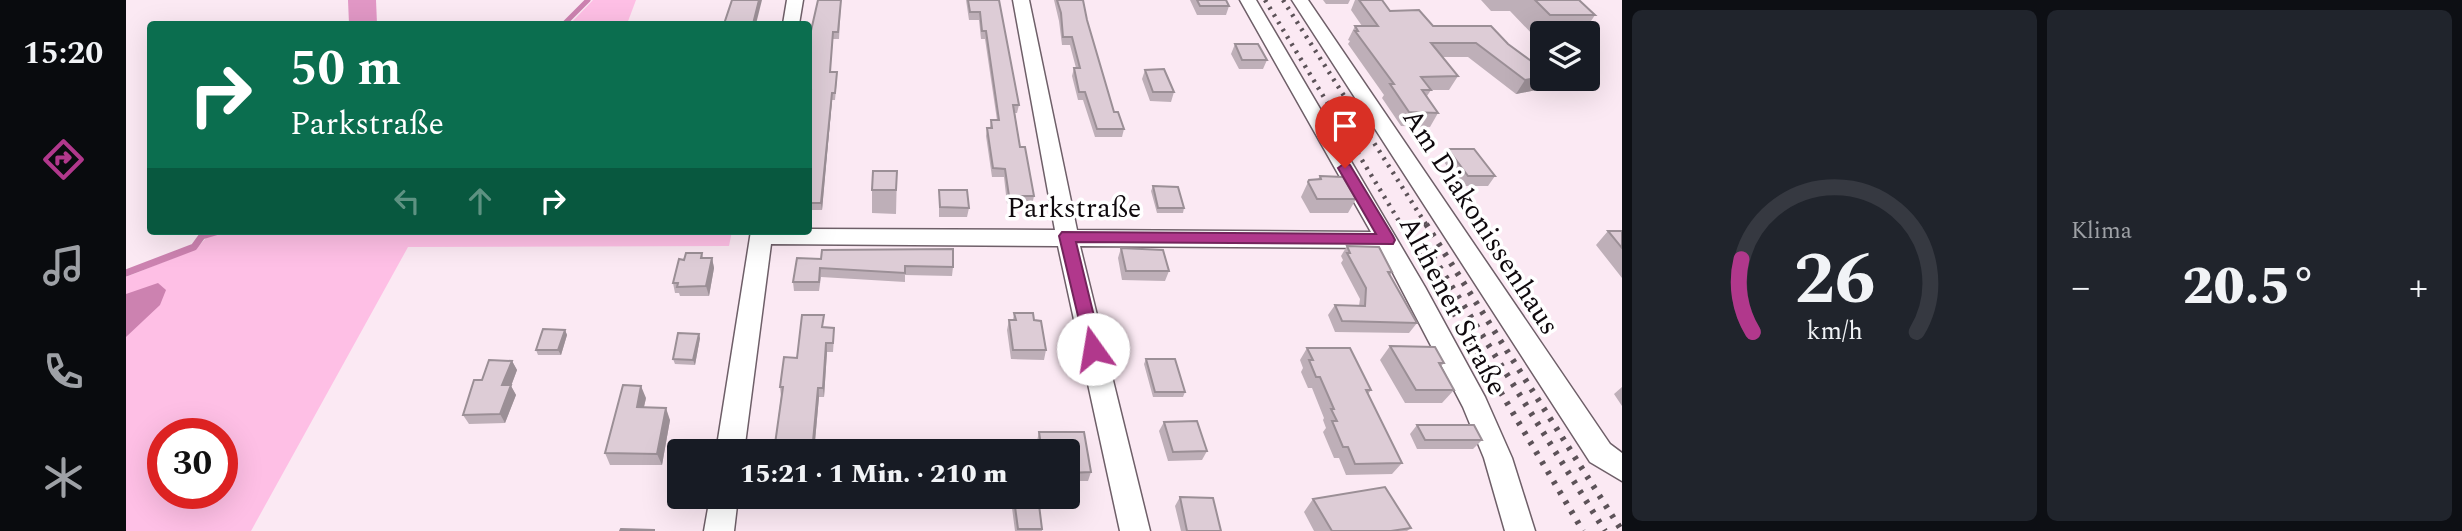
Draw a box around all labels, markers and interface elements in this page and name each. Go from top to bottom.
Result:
map controls [1530,21,1600,91]
button: layers [1530,21,1600,91]
text: 15:20 [23,29,103,78]
text: 50 m [290,32,401,107]
icon: right [175,49,266,140]
pin [1315,96,1375,168]
text: Parkstraße [290,100,444,149]
street label: Am Diakonissenhaus [1391,100,1570,344]
icon: arrive [1326,107,1364,145]
icon: directions [39,135,88,184]
icon: left [388,182,426,220]
icon: ahead [461,182,499,220]
icon: right [534,182,572,220]
street label: Parkstraße [1007,187,1141,230]
street label: Althener Straße [1387,208,1518,403]
text: Klima [2071,214,2132,249]
text: 26 [1794,225,1875,336]
icon: music [39,241,88,290]
text: 20.5° [2182,248,2317,327]
text: − [2071,259,2090,317]
text: + [2409,259,2428,317]
position arrow [1056,312,1130,386]
text: km/h [1806,312,1863,350]
icon: phone [39,347,88,396]
speed limit sign: 30 [147,418,238,509]
icon: climate [39,453,88,502]
text: 15:21 · 1 Min. · 210 m [740,454,1007,494]

